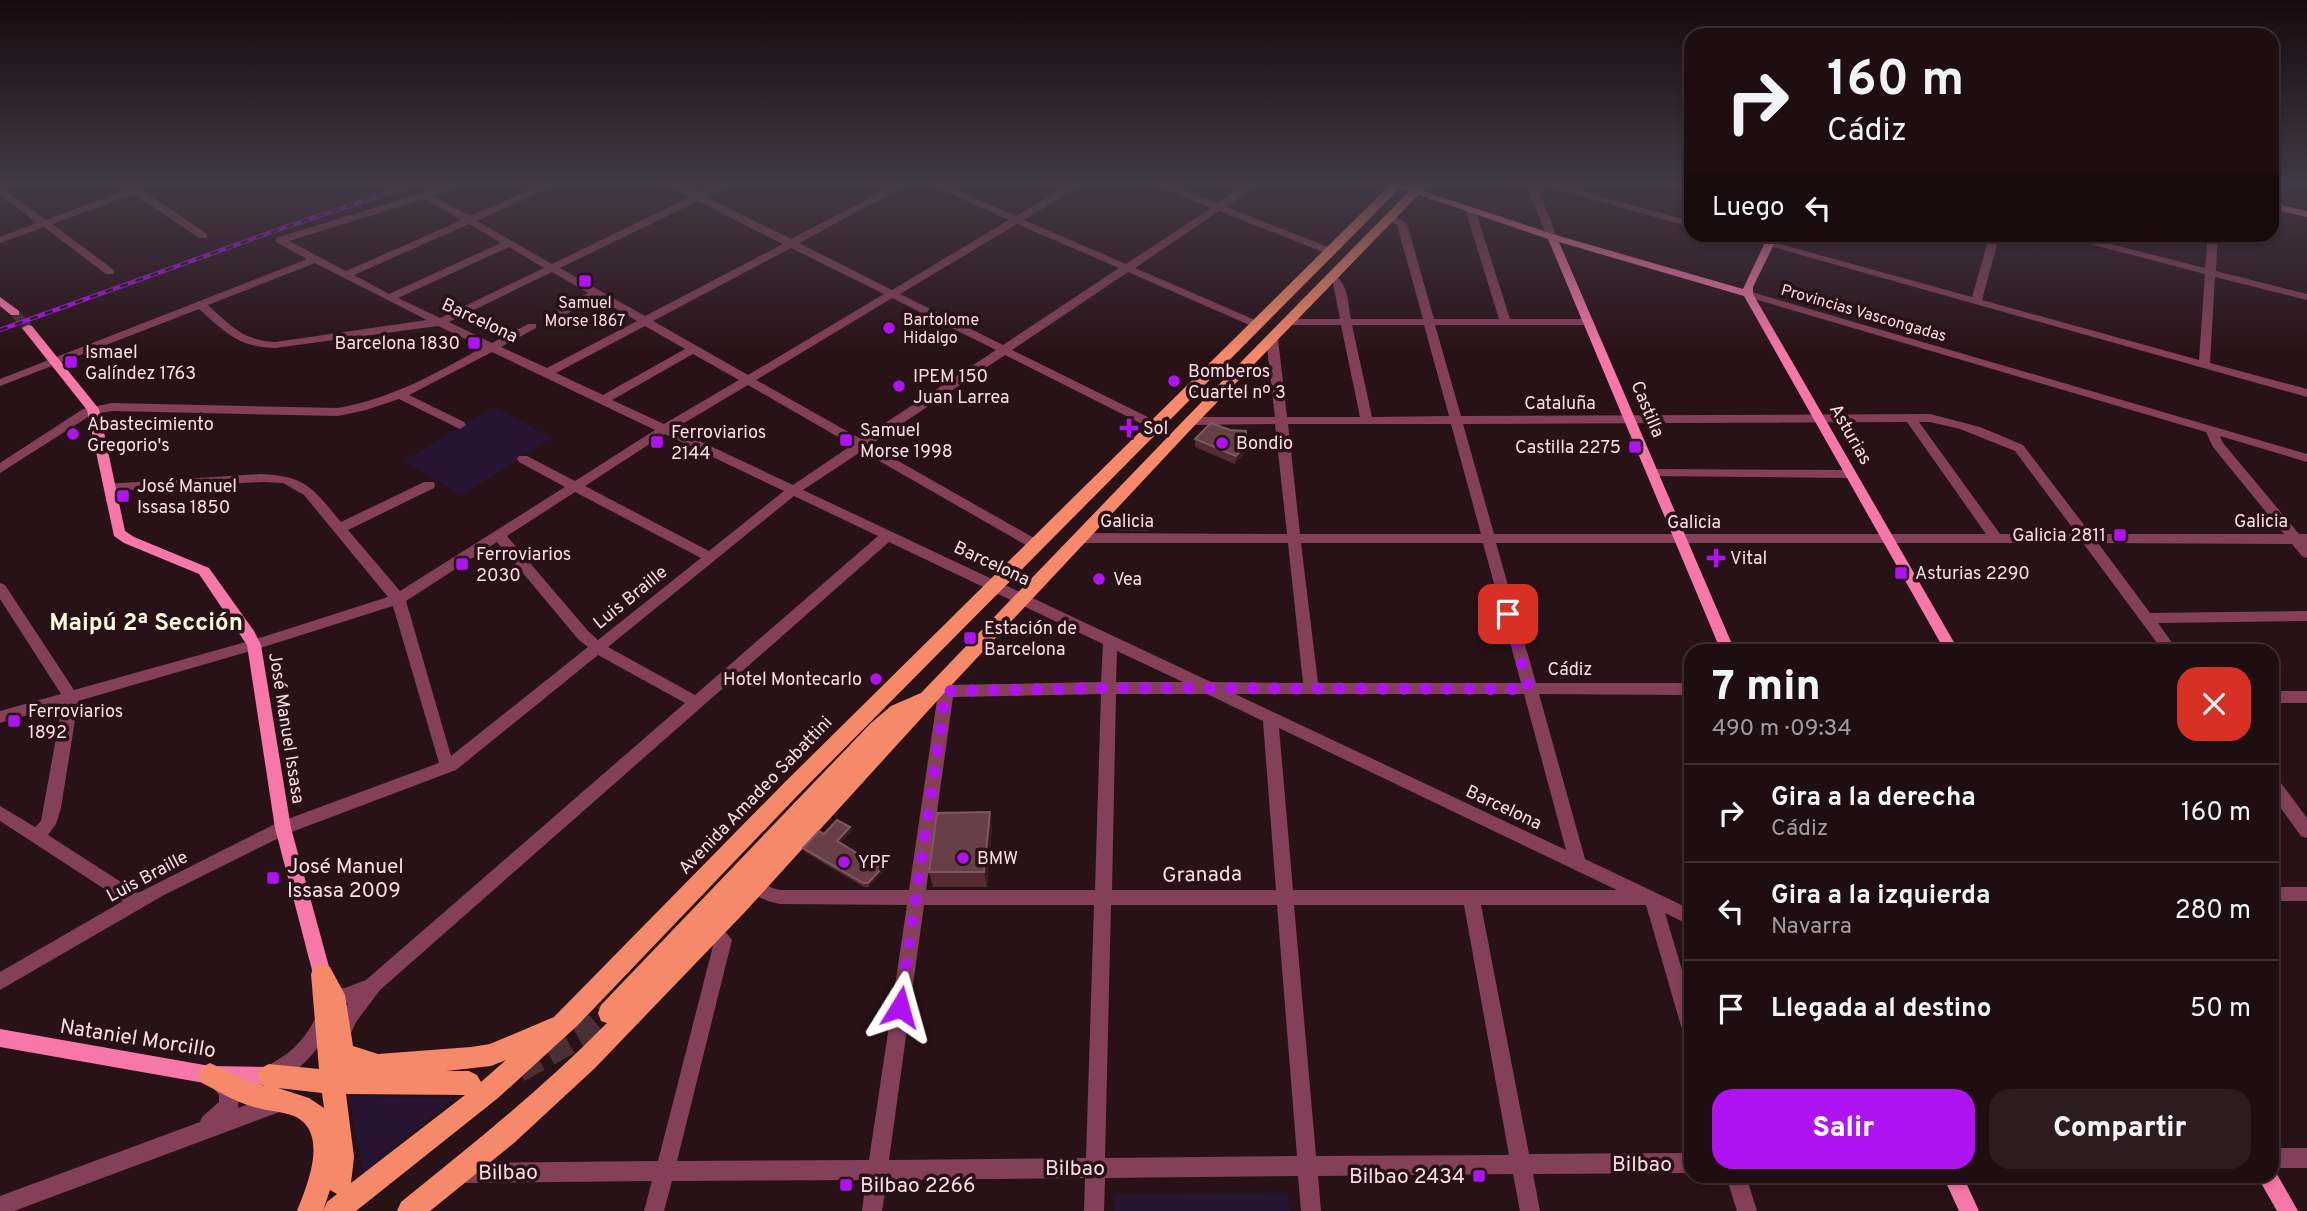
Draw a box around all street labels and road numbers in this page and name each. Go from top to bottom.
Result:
street label: Provincias Vascongadas [1778,281,1949,347]
street label: Barcelona [438,294,521,349]
street label: Castilla [1624,378,1669,441]
street label: Cataluña [1524,393,1596,416]
street label: Asturias [1823,400,1876,469]
street label: Galicia [1100,511,1154,534]
street label: Galicia [2234,511,2288,534]
street label: Galicia [1667,512,1721,535]
street label: Barcelona [950,537,1033,592]
street label: Luis Braille [589,561,673,635]
street label: José Manuel Issasa [262,651,309,806]
street label: Cádiz [1548,659,1592,682]
street label: Avenida Amadeo Sabattini [674,712,838,880]
street label: Barcelona [1462,781,1545,836]
street label: Luis Braille [103,846,192,908]
street label: Granada [1162,861,1242,890]
street label: Nataniel Morcillo [58,1014,218,1065]
street label: Bilbao [1612,1152,1672,1179]
street label: Bilbao [1045,1156,1105,1183]
street label: Bilbao [478,1159,538,1188]

